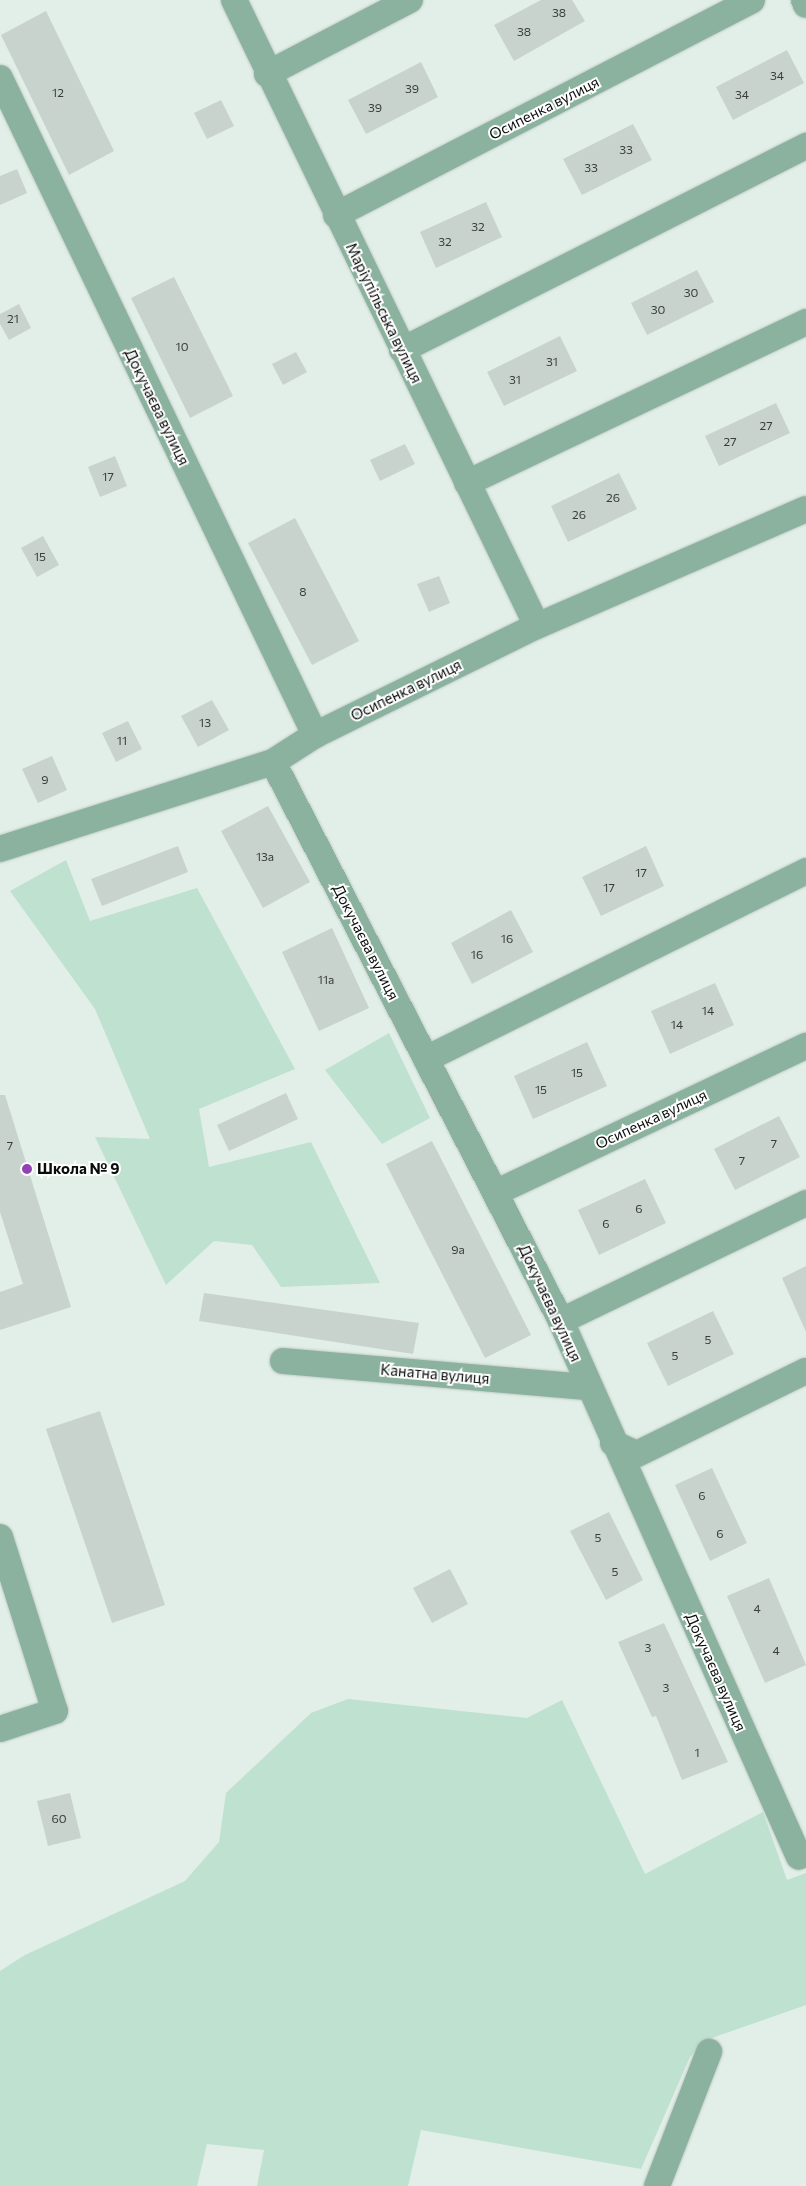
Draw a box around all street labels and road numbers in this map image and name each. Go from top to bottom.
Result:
street label: Осипенка вулиця [486,73,602,143]
street label: Маріупільська вулиця [342,240,426,386]
street label: Докучаєва вулиця [121,346,193,468]
street label: Осипенка вулиця [348,655,464,725]
street label: Докучаєва вулиця [329,881,403,1003]
street label: Осипенка вулиця [592,1085,710,1153]
street label: Докучаєва вулиця [515,1241,585,1365]
street label: Канатна вулиця [380,1360,490,1388]
street label: Докучаєва вулиця [682,1610,750,1734]

